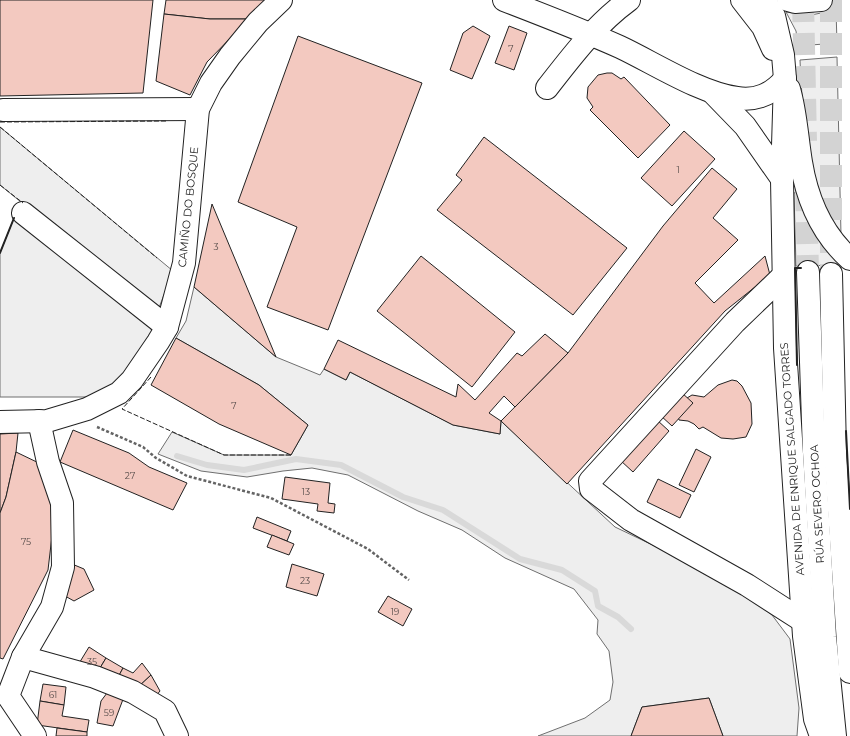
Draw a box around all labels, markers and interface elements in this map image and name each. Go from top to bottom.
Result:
house number: 7 [508,43,514,54]
street label: CAMIÑO DO BOSQUE [175,146,201,268]
house number: 1 [676,164,680,175]
house number: 3 [213,241,219,252]
street label: AVENIDA DE ENRIQUE SALGADO TORRES [777,342,807,576]
house number: 7 [231,400,237,411]
street label: RÚA SEVERO OCHOA [807,444,827,564]
house number: 27 [125,470,135,481]
house number: 13 [302,486,310,497]
house number: 75 [21,536,31,547]
house number: 23 [300,575,310,586]
house number: 19 [391,606,400,617]
house number: 35 [87,656,97,667]
house number: 61 [49,689,57,700]
house number: 59 [104,707,115,718]

